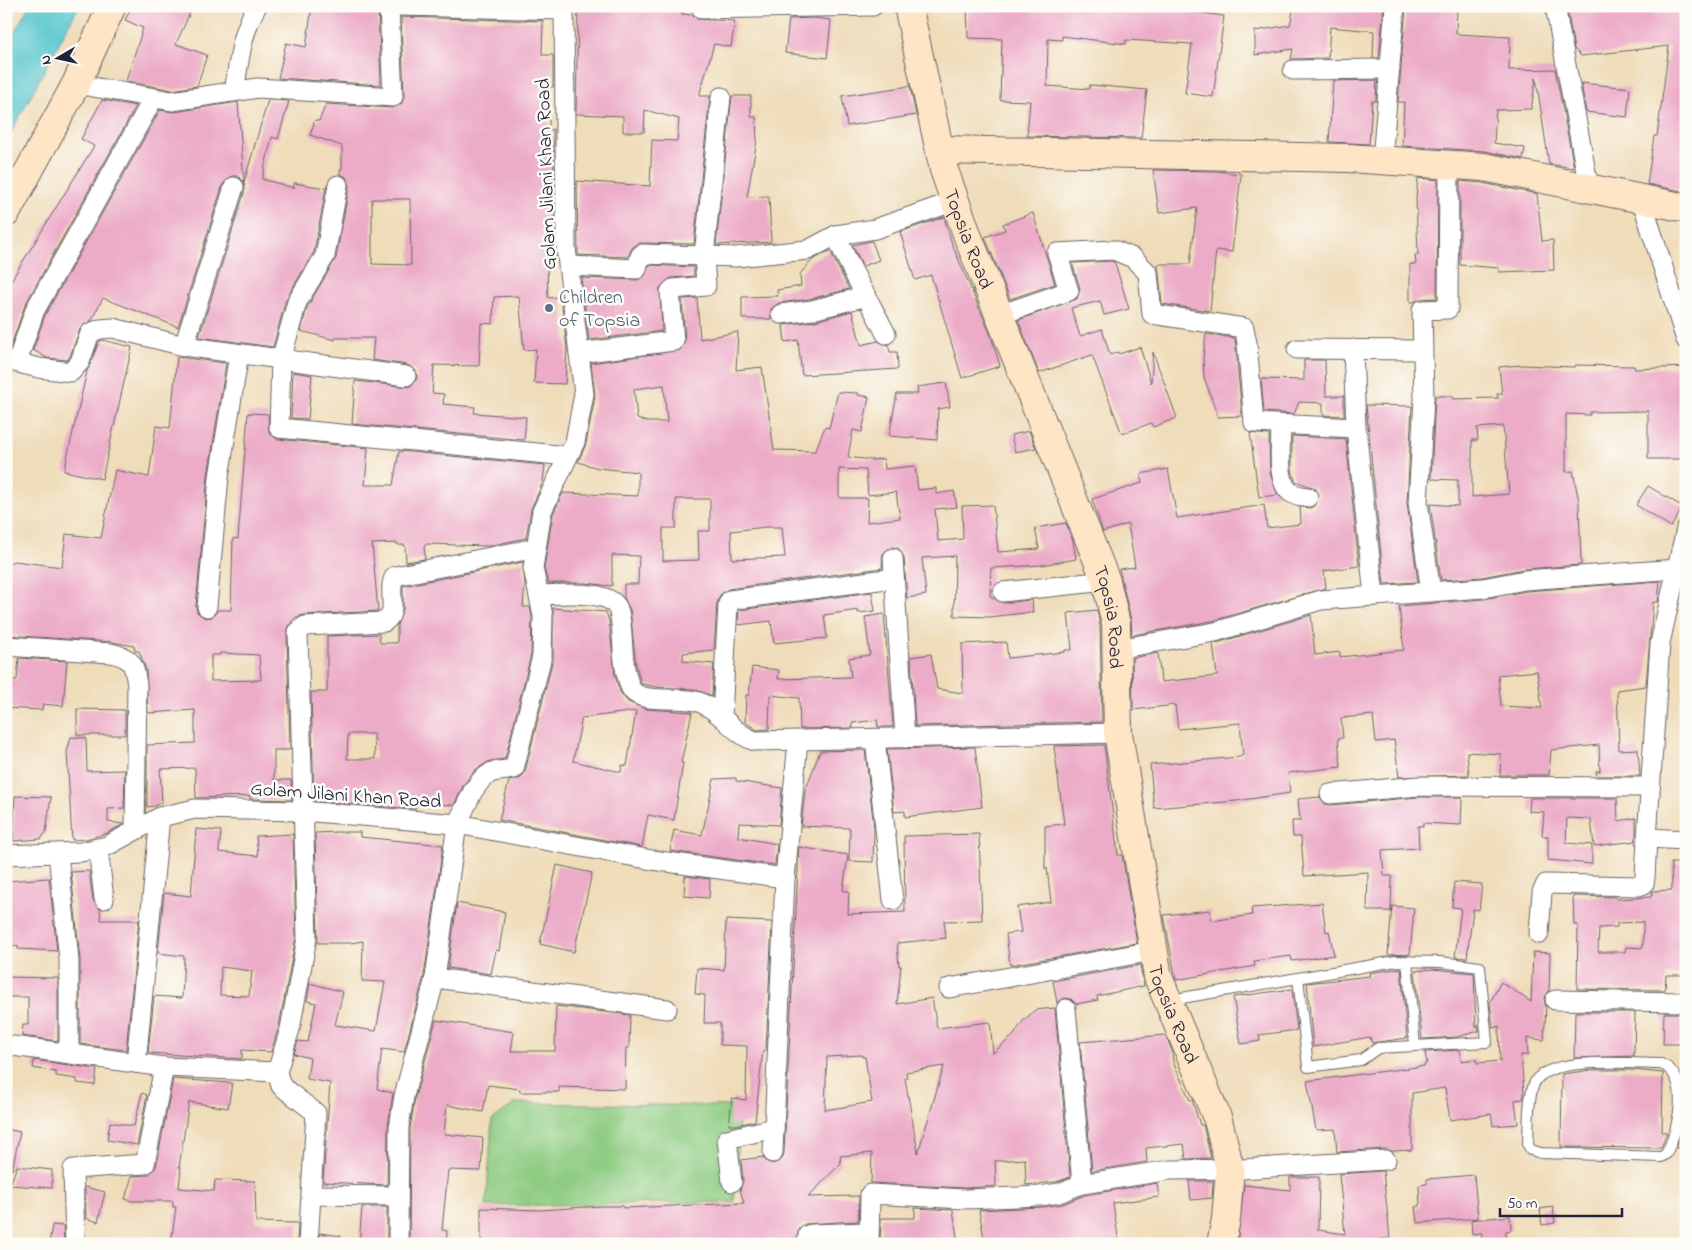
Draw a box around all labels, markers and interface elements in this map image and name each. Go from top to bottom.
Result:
north arrow [32,32,82,82]
text: N [36,53,58,66]
street label: Golam Jilani Khan Road [530,78,565,270]
street label: Topsia Road [935,185,999,294]
place label: Children of Topsia [559,284,640,336]
marker: Children of Topsia [543,302,555,314]
street label: Topsia Road [1084,561,1129,669]
street label: Golam Jilani Khan Road [249,775,442,818]
street label: Topsia Road [1139,963,1205,1069]
scale bar [1500,1185,1622,1217]
text: 50 m [1507,1193,1538,1215]

